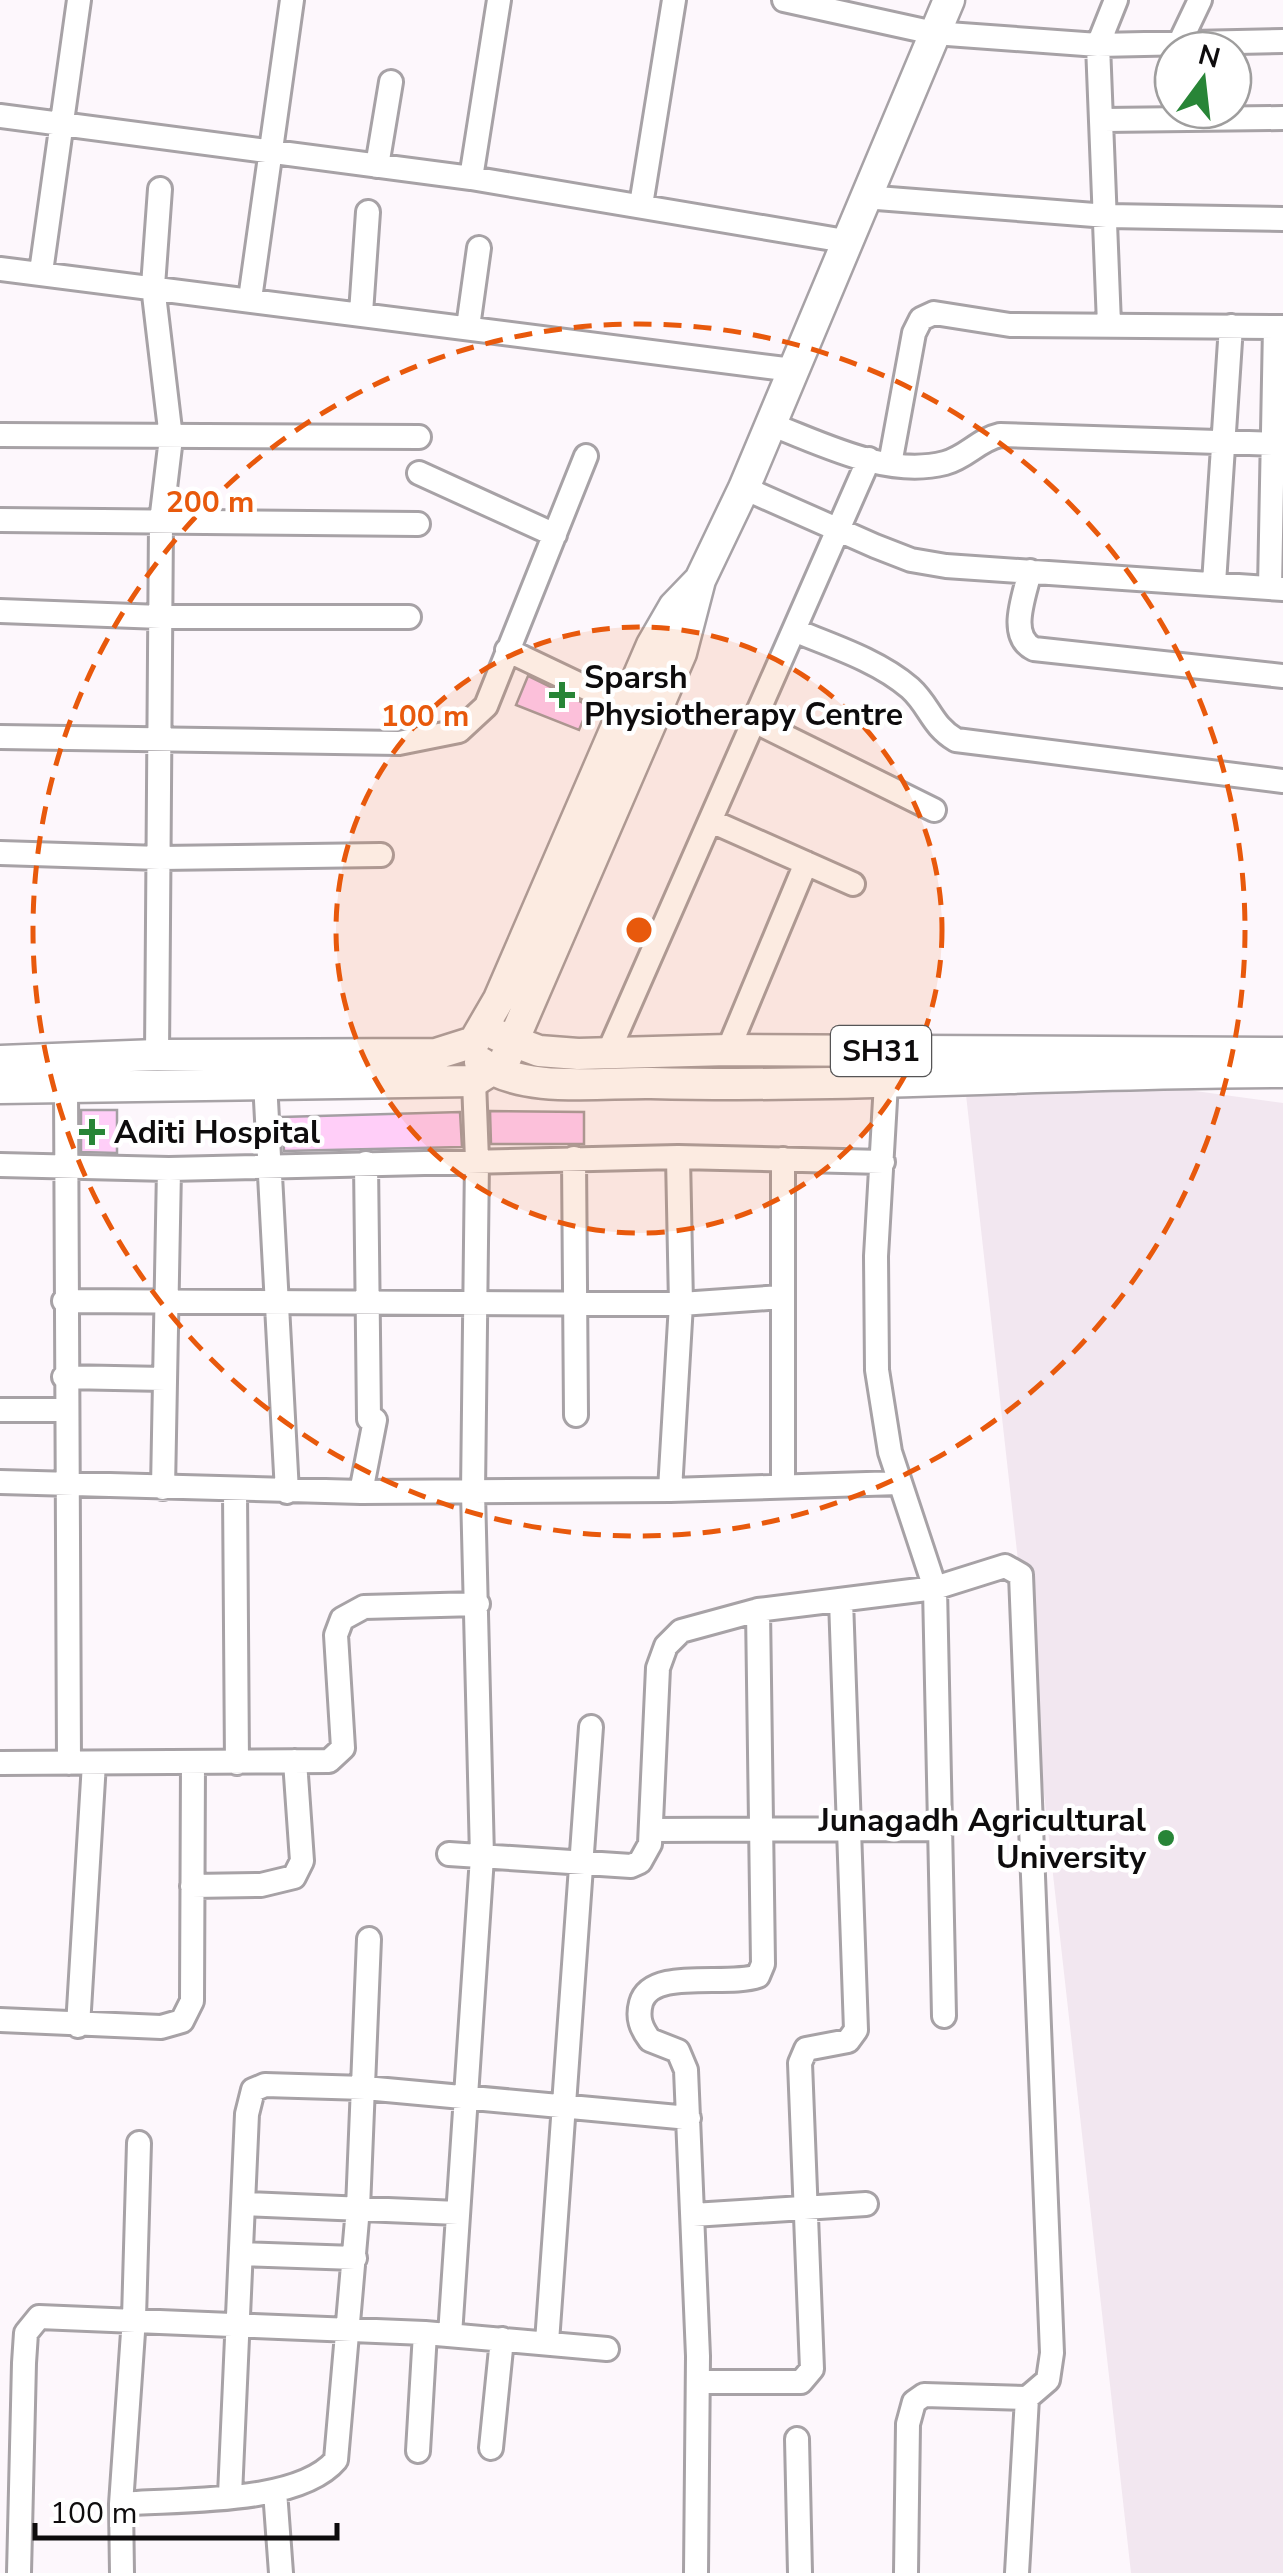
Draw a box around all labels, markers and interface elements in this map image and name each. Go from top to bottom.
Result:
north arrow [1153,30,1253,130]
text: N [1194,36,1224,78]
text: 200 m [166,482,254,523]
place label: Sparsh Physiotherapy Centre [584,656,903,736]
marker: Sparsh Physiotherapy Centre [549,682,575,708]
text: 100 m [381,696,469,737]
centre of rings [621,912,657,948]
road number: SH31 [831,1026,931,1076]
place label: Aditi Hospital [114,1111,320,1154]
marker: Aditi Hospital [79,1119,105,1145]
place label: Junagadh Agricultural University [817,1799,1147,1879]
marker: Junagadh Agricultural University [1155,1827,1177,1849]
scale bar [35,2478,338,2540]
text: 100 m [50,2493,137,2534]

